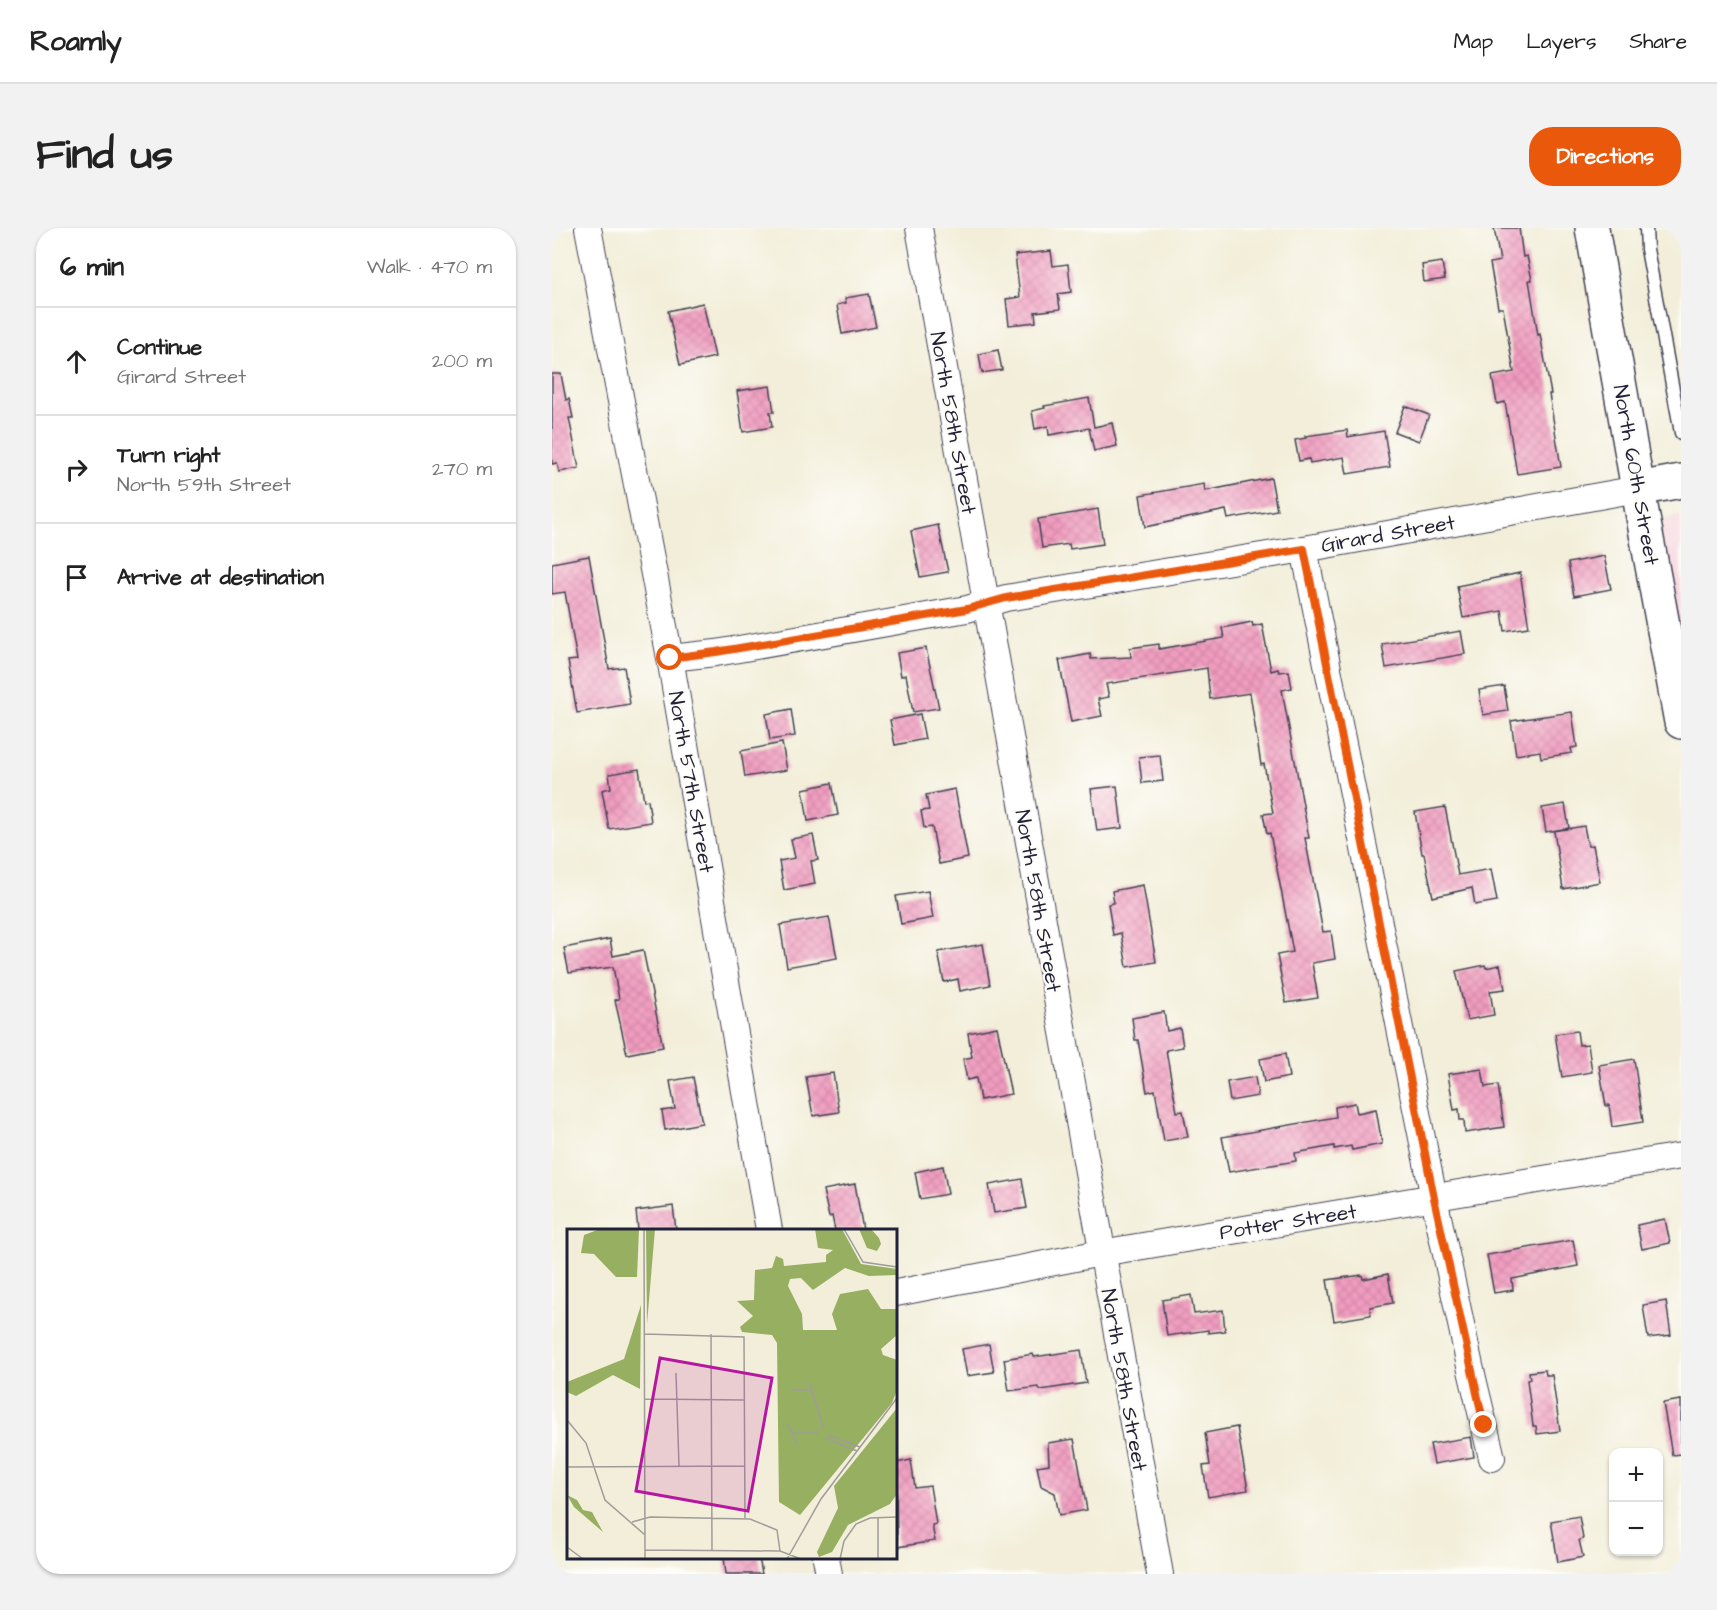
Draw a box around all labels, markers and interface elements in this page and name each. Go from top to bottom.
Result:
text: Roamly [30,22,122,61]
text: Map [1453,27,1493,56]
text: Layers [1526,27,1596,56]
text: Share [1629,27,1687,56]
text: Find us [36,127,173,185]
button: Directions [1529,127,1681,186]
text: 6 min [60,249,124,285]
text: Walk · 470 m [367,253,492,281]
street label: North 58th Street [923,330,983,517]
text: Continue [117,332,202,363]
icon: ahead [60,345,93,378]
text: 200 m [432,347,492,375]
text: Girard Street [117,363,246,391]
street label: North 60th Street [1606,383,1666,568]
text: Turn right [117,440,220,471]
icon: right [60,453,93,486]
text: 270 m [432,455,492,483]
text: North 59th Street [117,471,291,499]
street label: Girard Street [1319,508,1458,560]
icon: arrive [60,561,93,594]
text: Arrive at destination [117,562,324,593]
route start [656,644,682,670]
street label: North 57th Street [661,689,721,875]
street label: North 58th Street [1008,808,1068,995]
street label: Potter Street [1217,1197,1359,1247]
inset map [567,1229,897,1559]
street label: North 58th Street [1094,1287,1154,1474]
route end [1470,1411,1496,1437]
map controls [1609,1448,1663,1556]
button: + [1609,1448,1663,1502]
button: − [1609,1502,1663,1556]

